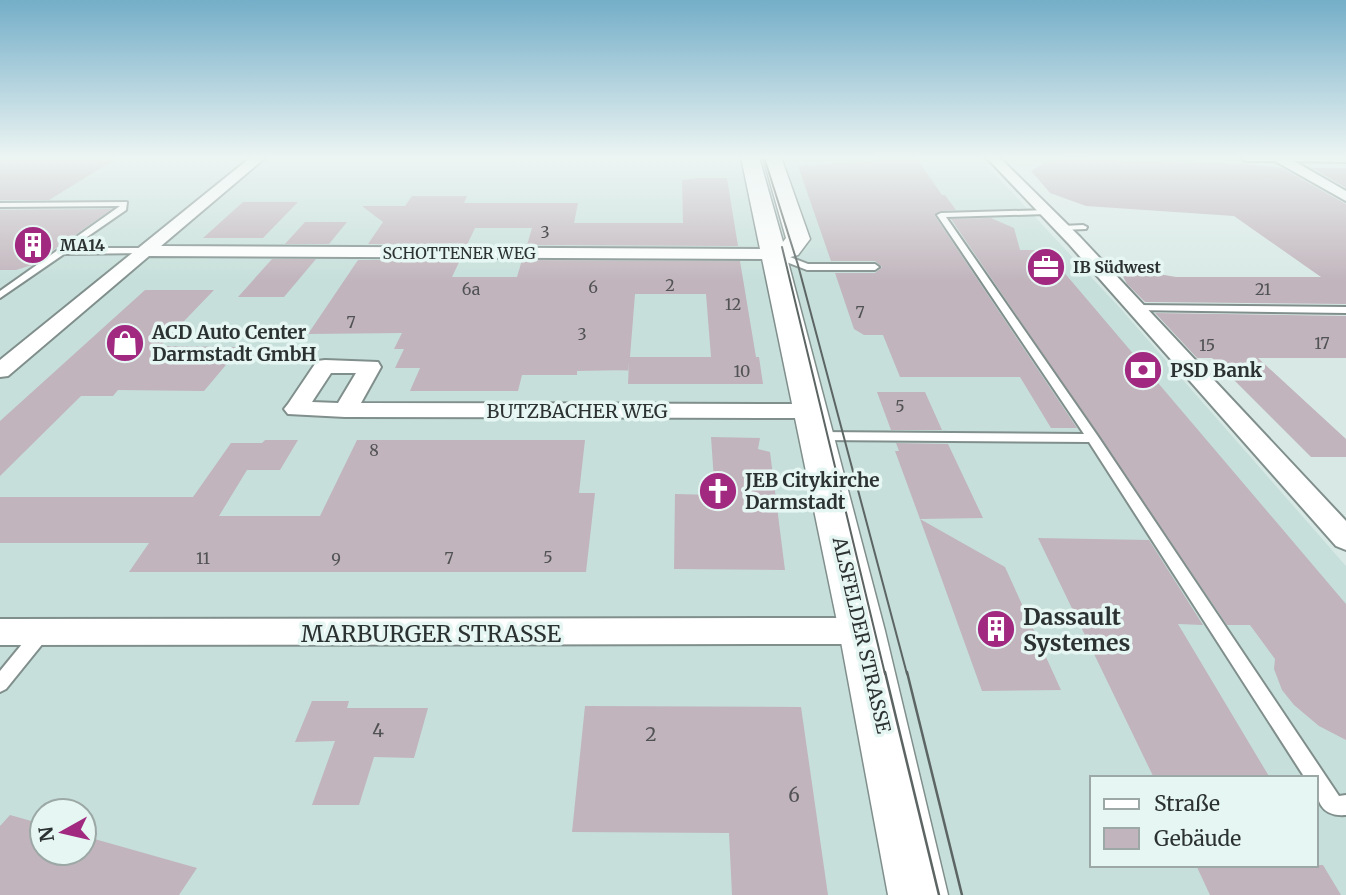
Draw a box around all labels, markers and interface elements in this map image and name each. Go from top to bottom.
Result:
house number: 3 [540,222,550,242]
building icon: MA14 [12,224,54,266]
place label: MA14 [60,235,105,255]
street label: SCHOTTENER WEG [382,243,536,263]
office icon: IB Südwest [1025,246,1067,288]
place label: IB Südwest [1073,257,1162,277]
house number: 2 [665,275,675,295]
house number: 6 [588,277,598,297]
house number: 6a [462,279,481,299]
house number: 21 [1255,279,1271,299]
house number: 12 [725,294,741,314]
house number: 7 [855,302,865,322]
house number: 7 [346,312,356,332]
place label: ACD Auto Center Darmstadt GmbH [151,320,317,366]
shop icon: ACD Auto Center Darmstadt GmbH [104,322,146,364]
house number: 3 [577,324,587,344]
house number: 17 [1314,333,1330,353]
house number: 15 [1199,335,1215,355]
bank icon: PSD Bank [1122,349,1164,391]
place label: PSD Bank [1170,358,1263,382]
house number: 10 [734,361,750,381]
house number: 5 [895,396,905,416]
street label: BUTZBACHER WEG [486,399,668,423]
house number: 8 [369,440,379,460]
place label: JEB Citykirche Darmstadt [744,468,880,514]
church icon: JEB Citykirche Darmstadt [697,470,739,512]
street label: ALSFELDER STRASSE [827,533,896,736]
house number: 5 [543,547,553,567]
house number: 11 [196,548,210,568]
house number: 7 [444,548,454,568]
house number: 9 [331,549,341,569]
place label: Dassault Systemes [1023,602,1130,657]
building icon: Dassault Systemes [975,608,1017,650]
street label: MARBURGER STRASSE [301,619,561,648]
house number: 4 [372,718,384,742]
house number: 2 [645,722,657,746]
legend [1090,776,1318,867]
house number: 6 [788,783,800,807]
text: Straße [1154,790,1220,817]
north arrow [28,797,98,867]
text: N [33,825,59,843]
text: Gebäude [1154,825,1241,852]

